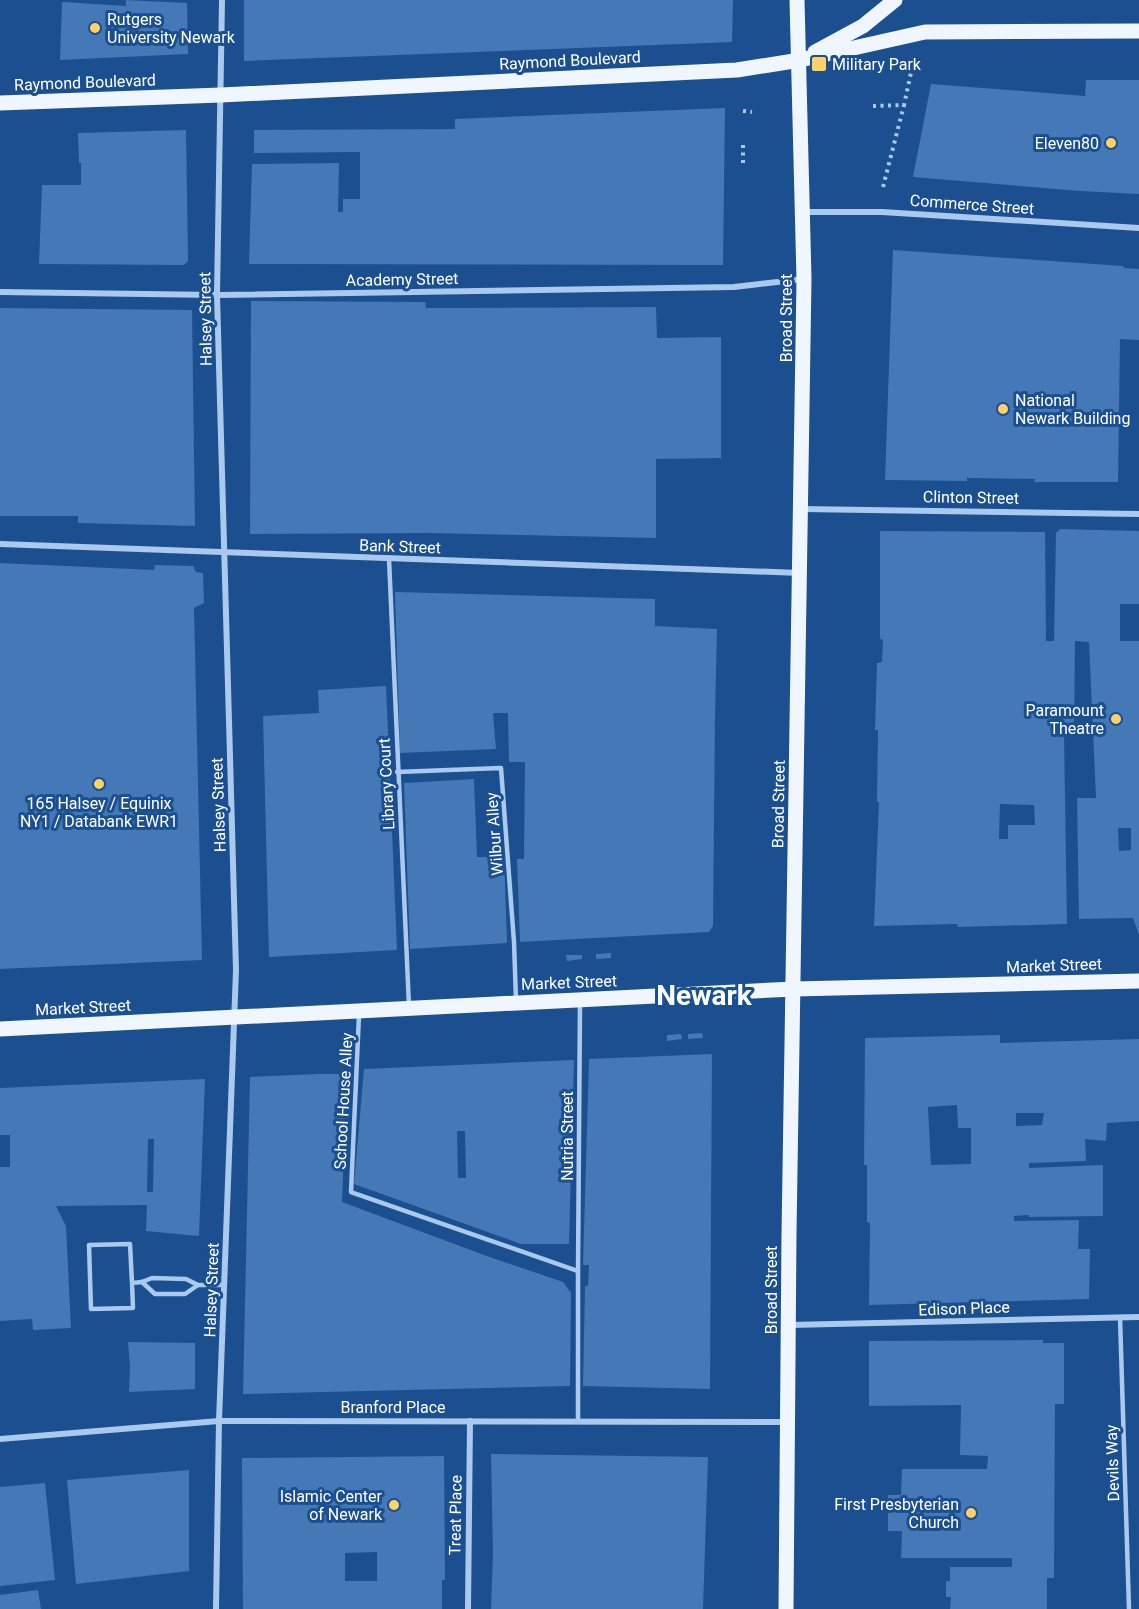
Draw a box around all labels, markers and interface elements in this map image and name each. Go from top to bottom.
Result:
place label: Rutgers University Newark [107,10,236,47]
marker: Rutgers University Newark [88,21,102,35]
street label: Raymond Boulevard [499,47,641,74]
marker: Military Park [810,55,828,73]
place label: Military Park [832,55,922,74]
street label: Raymond Boulevard [14,71,156,94]
place label: Eleven80 [1035,134,1099,153]
marker: Eleven80 [1104,136,1118,150]
street label: Commerce Street [909,191,1035,218]
street label: Academy Street [345,269,459,290]
street label: Halsey Street [195,272,216,366]
street label: Broad Street [777,274,796,362]
place label: National Newark Building [1015,391,1130,428]
marker: National Newark Building [996,402,1010,416]
street label: Clinton Street [923,487,1019,508]
street label: Bank Street [359,536,441,557]
place label: Paramount Theatre [1025,701,1104,738]
marker: Paramount Theatre [1109,712,1123,726]
street label: Library Court [375,738,398,830]
street label: Halsey Street [207,757,230,852]
street label: Broad Street [768,760,789,848]
marker: 165 Halsey / Equinix NY1 / Databank EWR1 [92,777,106,791]
street label: Wilbur Alley [482,791,507,876]
place label: 165 Halsey / Equinix NY1 / Databank EWR1 [20,794,178,831]
street label: Market Street [1006,954,1102,977]
street label: Market Street [521,971,617,994]
district label: Newark [656,979,753,1012]
street label: Market Street [35,996,131,1019]
street label: School House Alley [330,1032,357,1170]
street label: Nutria Street [558,1091,577,1181]
street label: Halsey Street [200,1243,223,1338]
street label: Broad Street [762,1246,781,1334]
street label: Edison Place [918,1297,1010,1320]
street label: Branford Place [340,1398,446,1417]
street label: Devils Way [1102,1424,1123,1502]
street label: Treat Place [445,1475,466,1555]
place label: Islamic Center of Newark [280,1487,383,1524]
place label: First Presbyterian Church [834,1495,959,1532]
marker: Islamic Center of Newark [387,1498,401,1512]
marker: First Presbyterian Church [964,1506,978,1520]

